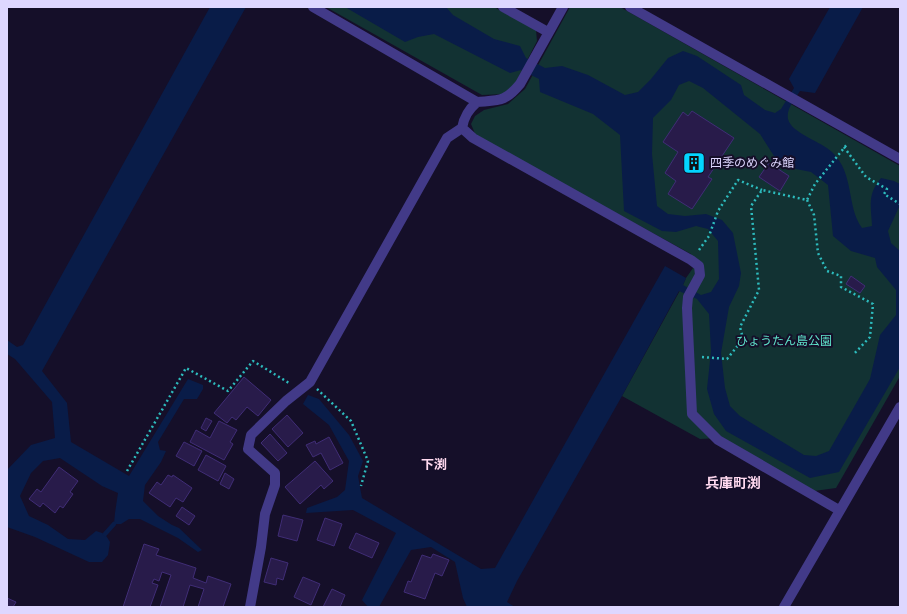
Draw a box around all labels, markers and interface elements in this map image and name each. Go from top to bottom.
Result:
building icon: 四季のめぐみ館 [681,150,707,176]
place label: 四季のめぐみ館 [710,155,794,172]
park label: ひょうたん島公園 [736,333,832,350]
district label: 下渕 [421,456,447,474]
district label: 兵庫町渕 [705,474,761,494]

